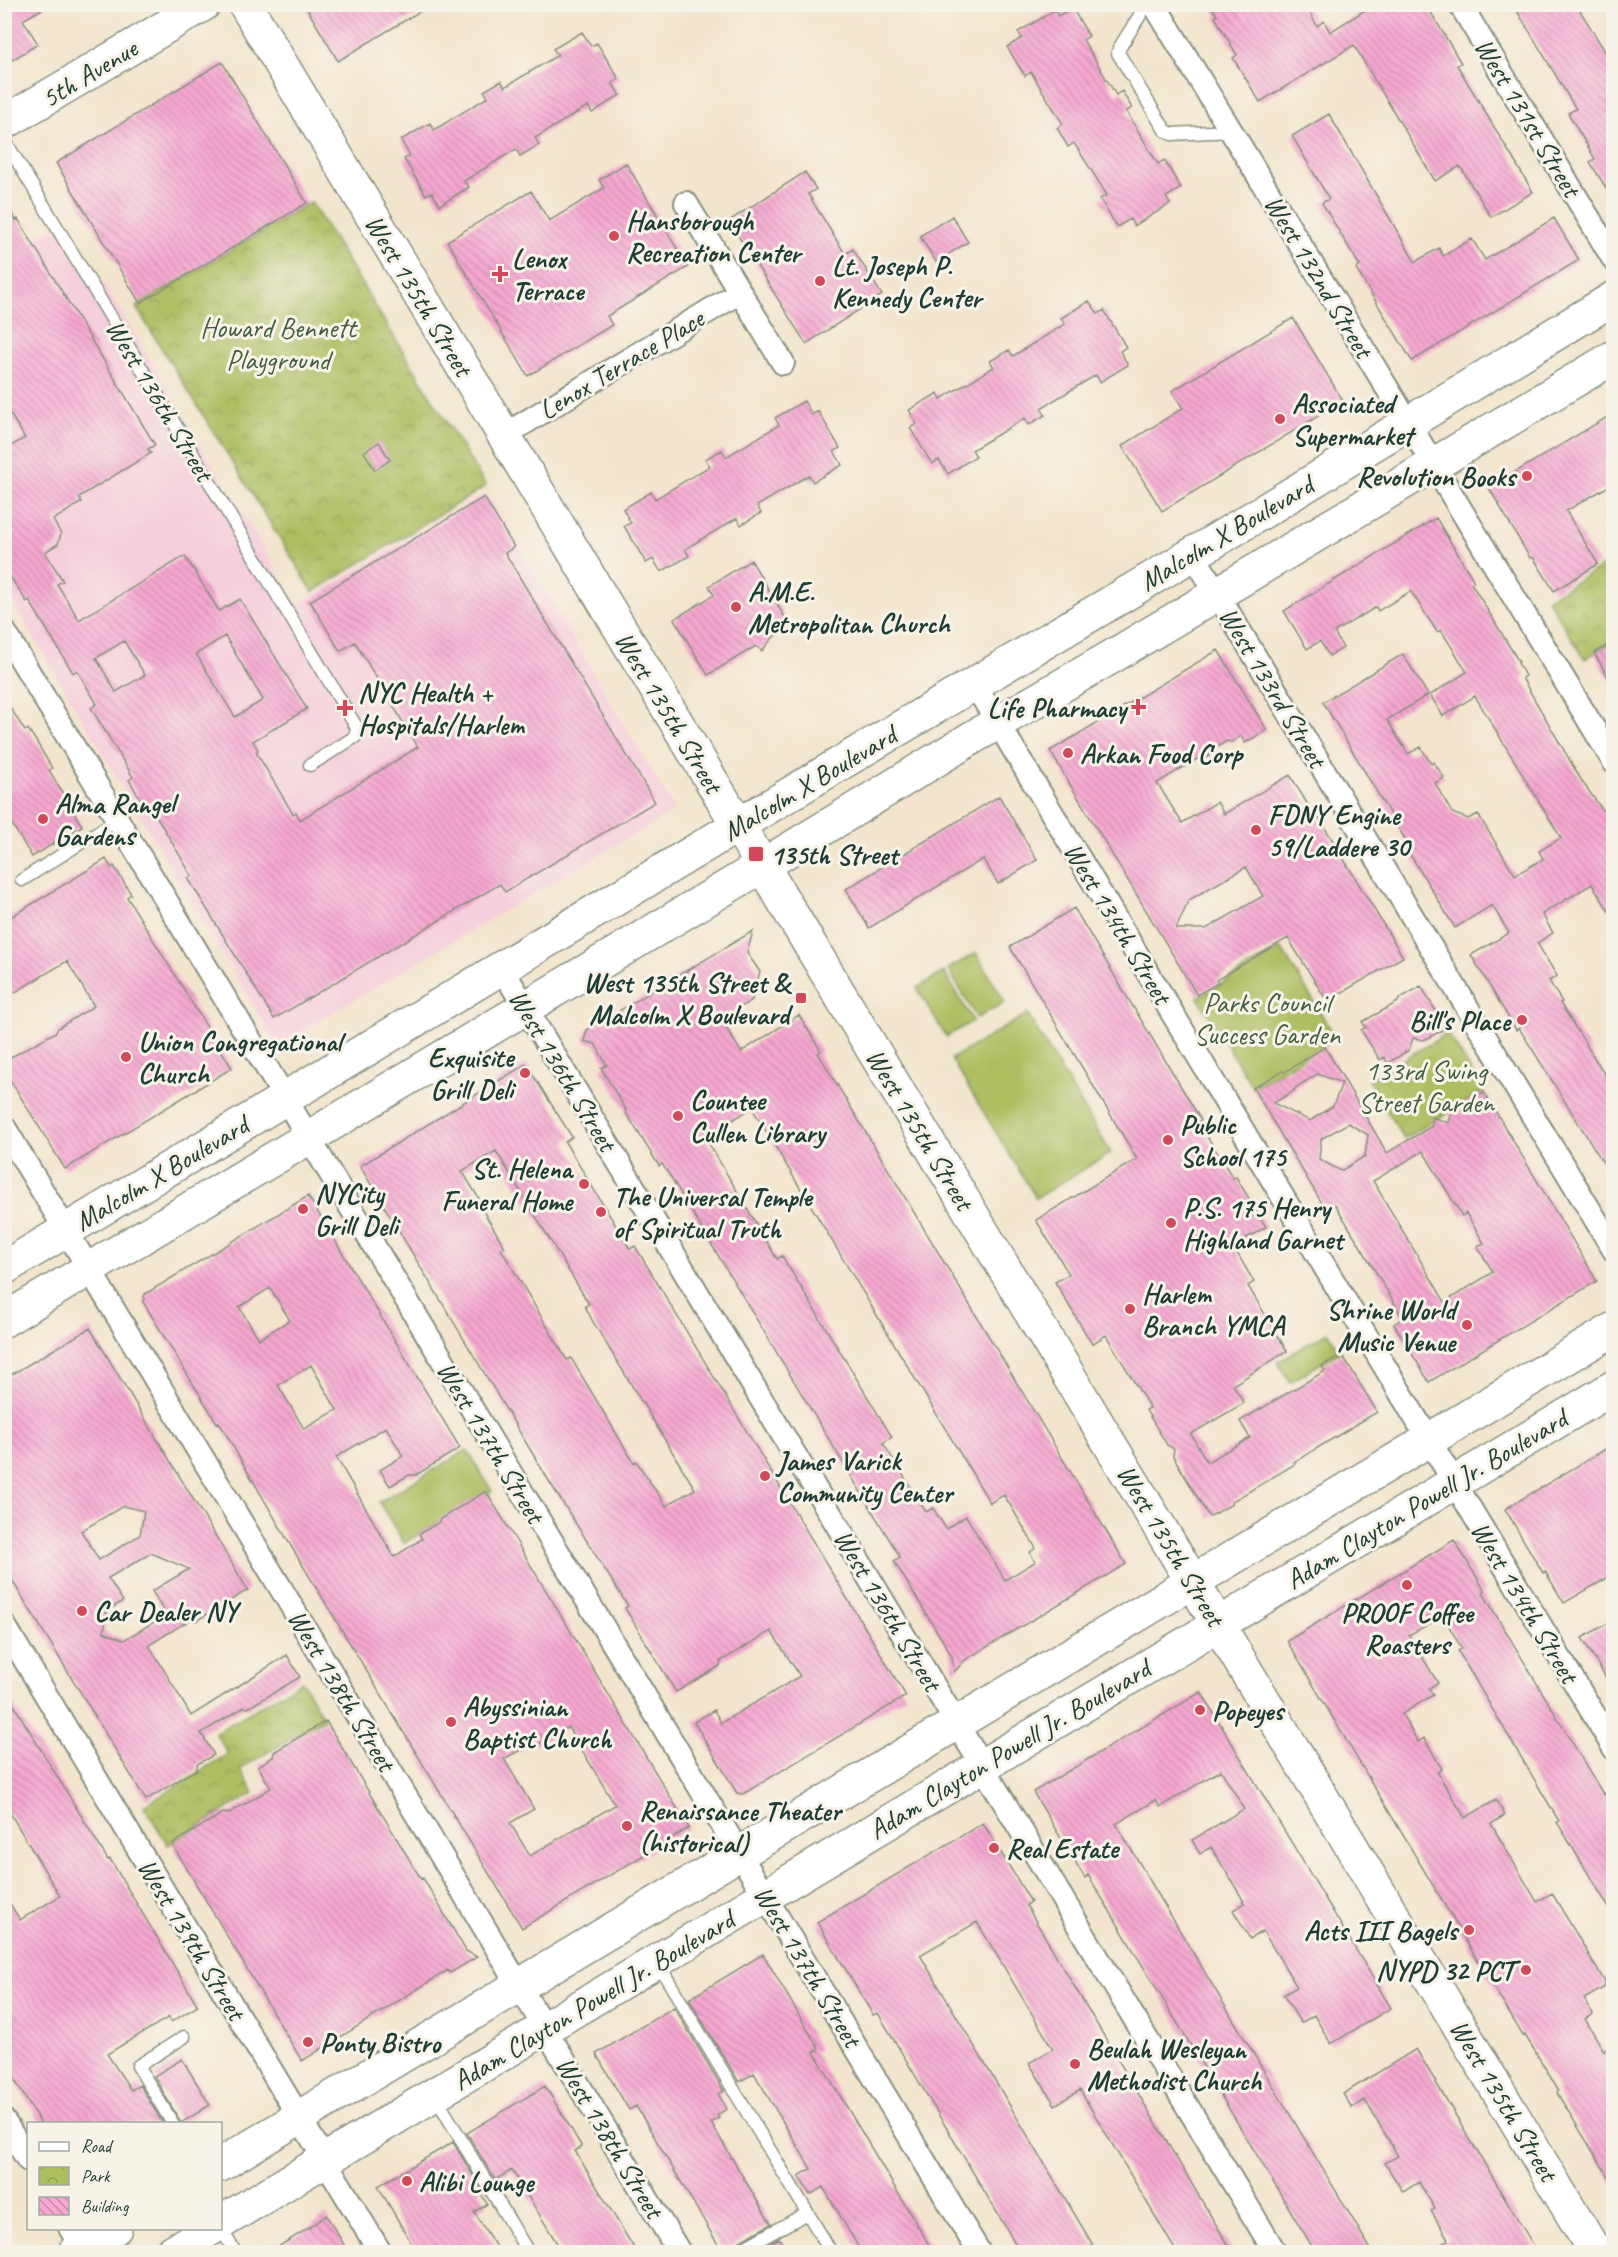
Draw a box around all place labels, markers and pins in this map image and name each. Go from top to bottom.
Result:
place label: Hansborough Recreation Center [626,203,803,270]
marker: Hansborough Recreation Center [607,229,621,243]
place label: Lenox Terrace [512,241,586,308]
place label: Lt. Joseph P. Kennedy Center [832,248,984,315]
marker: Lenox Terrace [493,267,507,281]
marker: Lt. Joseph P. Kennedy Center [813,274,827,288]
place label: Associated Supermarket [1292,386,1417,453]
marker: Associated Supermarket [1273,412,1287,426]
place label: Revolution Books [1356,459,1518,494]
marker: Revolution Books [1520,469,1534,483]
place label: A.M.E. Metropolitan Church [748,574,952,641]
marker: A.M.E. Metropolitan Church [729,600,743,614]
place label: NYC Health + Hospitals/Harlem [358,675,526,742]
place label: Life Pharmacy [987,690,1129,725]
marker: NYC Health + Hospitals/Harlem [336,699,354,717]
marker: Life Pharmacy [1131,700,1145,714]
place label: Arkan Food Corp [1080,736,1244,771]
marker: Arkan Food Corp [1061,746,1075,760]
place label: Alma Rangel Gardens [55,786,180,853]
place label: FDNY Engine 59/Laddere 30 [1268,797,1413,864]
marker: Alma Rangel Gardens [36,812,50,826]
marker: FDNY Engine 59/Laddere 30 [1249,823,1263,837]
place label: 135th Street [770,837,901,872]
marker: 135th Street [747,845,765,863]
place label: West 135th Street & Malcolm X Boulevard [583,965,794,1032]
marker: West 135th Street & Malcolm X Boulevard [794,991,808,1005]
place label: Bill's Place [1409,1003,1513,1038]
marker: Bill's Place [1515,1013,1529,1027]
place label: Union Congregational Church [138,1024,346,1091]
place label: Exquisite Grill Deli [428,1040,517,1107]
marker: Union Congregational Church [119,1050,133,1064]
marker: Exquisite Grill Deli [518,1066,532,1080]
place label: Countee Cullen Library [690,1083,827,1150]
place label: Public School 175 [1180,1107,1289,1174]
marker: Countee Cullen Library [671,1109,685,1123]
marker: Public School 175 [1161,1133,1175,1147]
place label: St. Helena Funeral Home [442,1151,575,1218]
place label: NYCity Grill Deli [315,1176,401,1243]
marker: St. Helena Funeral Home [577,1177,591,1191]
place label: The Universal Temple of Spiritual Truth [613,1179,814,1246]
place label: P.S. 175 Henry Highland Garnet [1183,1190,1346,1257]
marker: NYCity Grill Deli [296,1202,310,1216]
marker: The Universal Temple of Spiritual Truth [594,1205,608,1219]
marker: P.S. 175 Henry Highland Garnet [1164,1216,1178,1230]
place label: Harlem Branch YMCA [1142,1276,1286,1343]
place label: Shrine World Music Venue [1326,1292,1460,1359]
marker: Harlem Branch YMCA [1123,1302,1137,1316]
marker: Shrine World Music Venue [1460,1318,1474,1332]
place label: James Varick Community Center [775,1443,955,1511]
marker: James Varick Community Center [758,1469,772,1483]
marker: PROOF Coffee Roasters [1400,1578,1414,1592]
place label: Car Dealer NY [94,1594,242,1629]
place label: PROOF Coffee Roasters [1341,1595,1475,1662]
marker: Car Dealer NY [75,1604,89,1618]
place label: Abyssinian Baptist Church [463,1689,612,1756]
place label: Popeyes [1212,1693,1286,1729]
marker: Popeyes [1193,1703,1207,1717]
marker: Abyssinian Baptist Church [444,1715,458,1729]
place label: Renaissance Theater (historical) [639,1793,844,1860]
marker: Renaissance Theater (historical) [620,1819,634,1833]
place label: Real Estate [1006,1831,1121,1866]
marker: Real Estate [987,1841,1001,1855]
place label: Acts III Bagels [1304,1913,1460,1948]
marker: Acts III Bagels [1462,1923,1476,1937]
place label: NYPD 32 PCT [1376,1953,1521,1988]
marker: NYPD 32 PCT [1519,1963,1533,1977]
place label: Ponty Bistro [320,2025,442,2060]
place label: Beulah Wesleyan Methodist Church [1087,2031,1263,2098]
marker: Ponty Bistro [301,2035,315,2049]
marker: Beulah Wesleyan Methodist Church [1068,2057,1082,2071]
place label: Alibi Lounge [419,2164,536,2199]
marker: Alibi Lounge [400,2174,414,2188]

